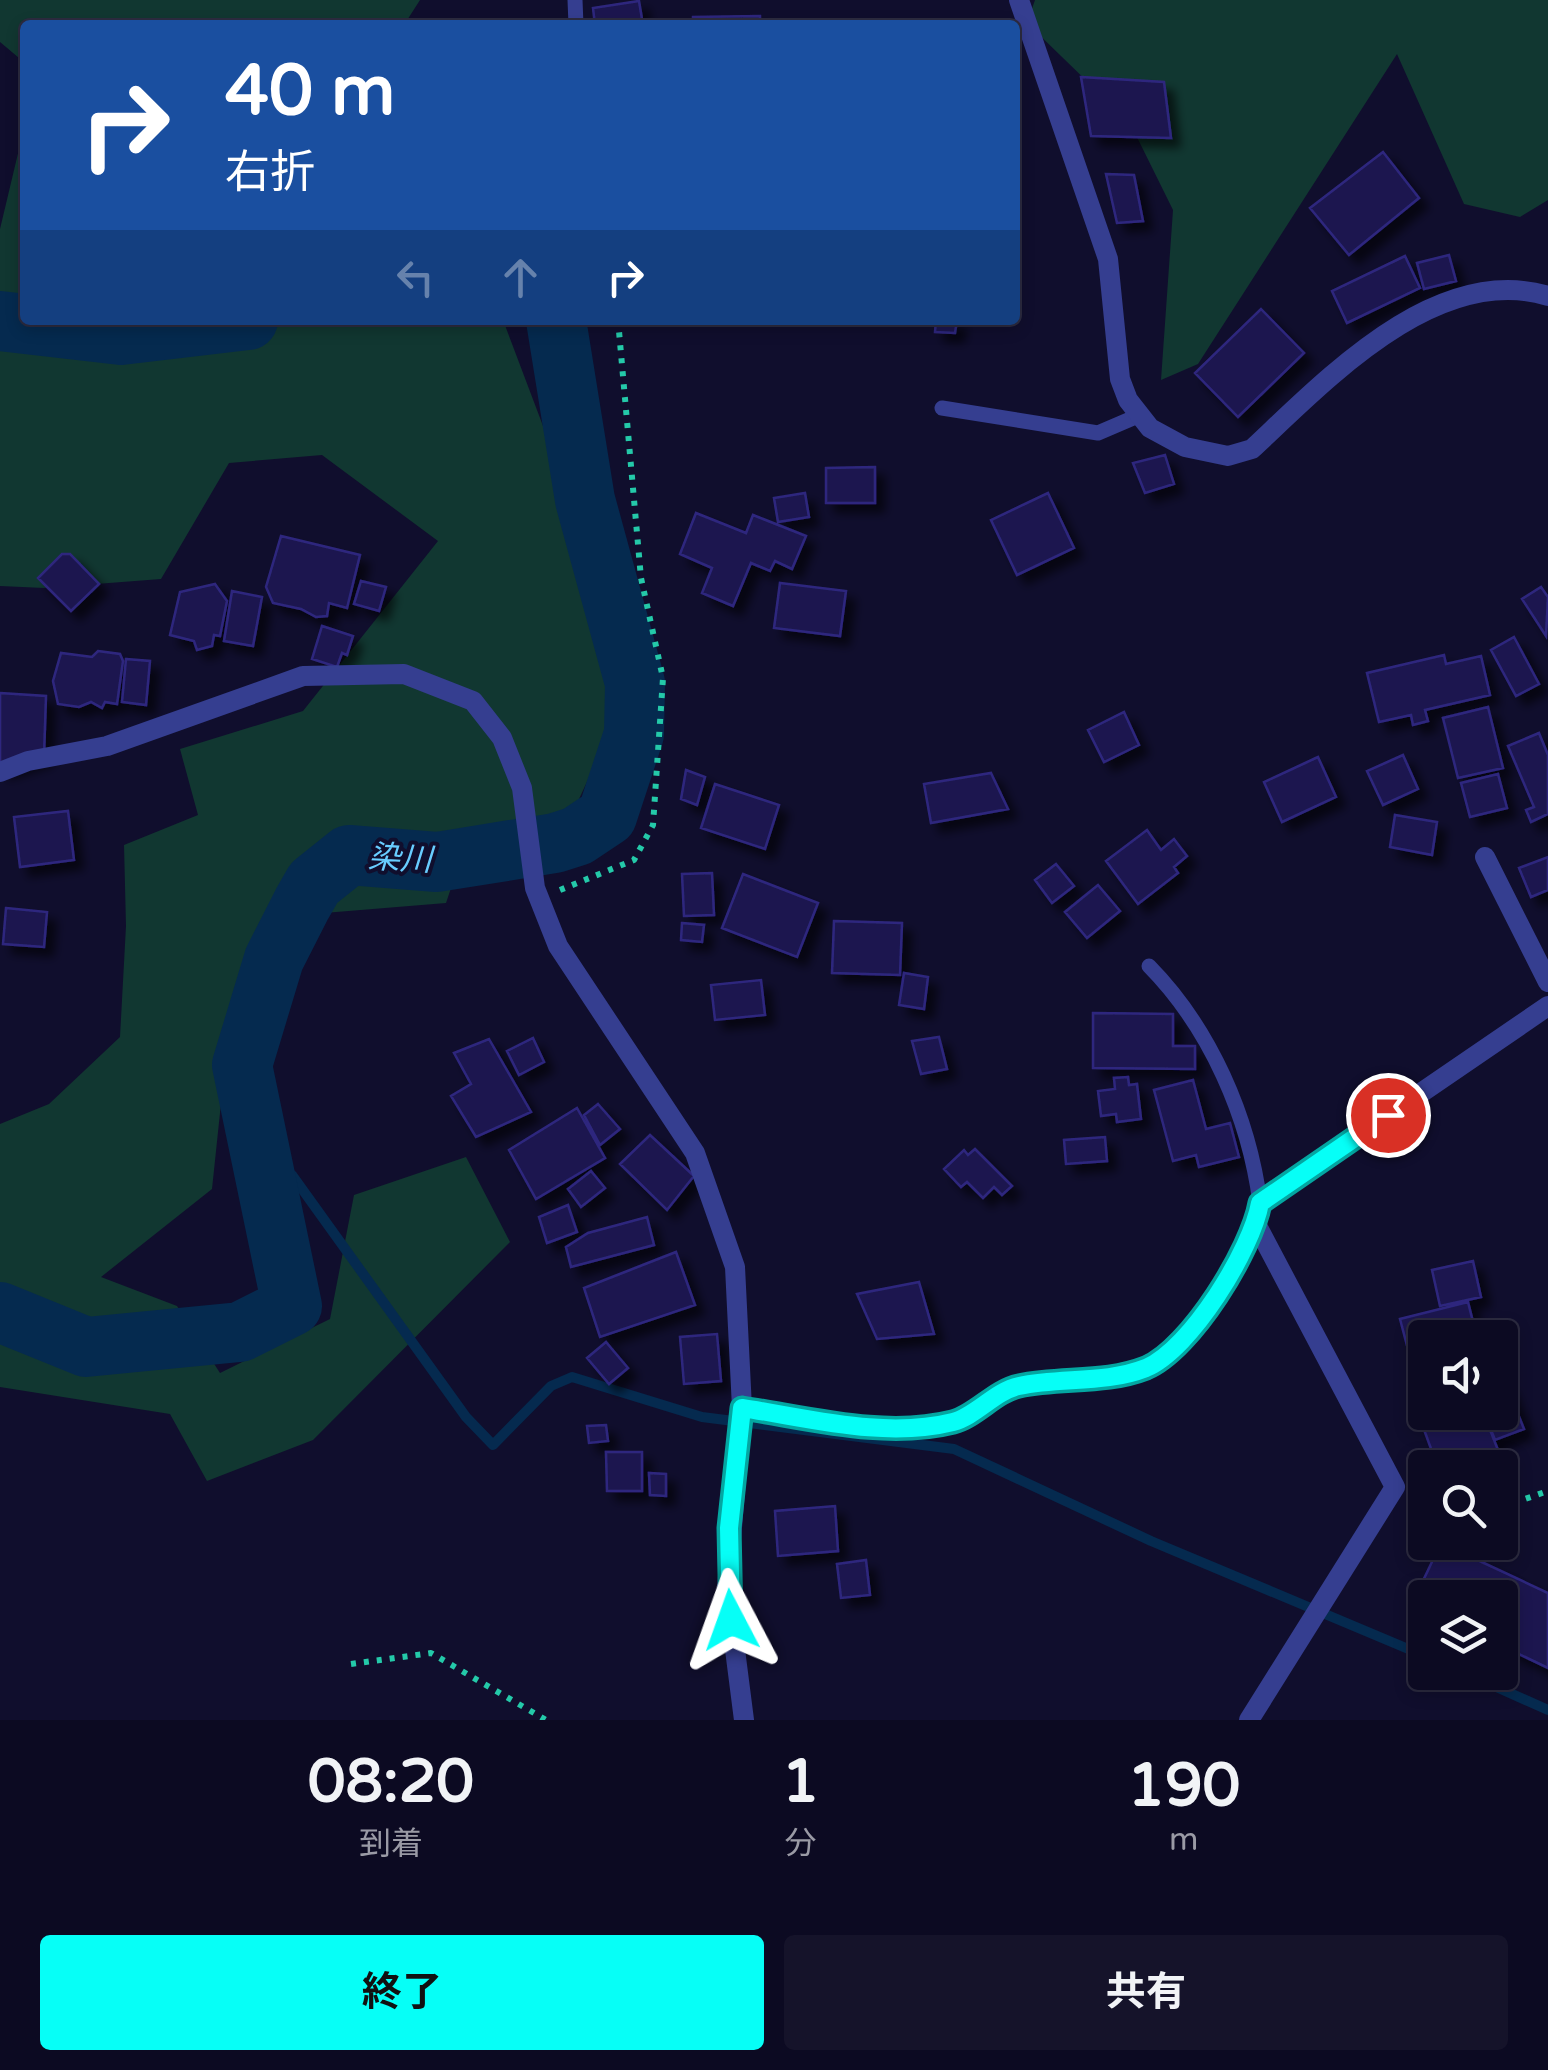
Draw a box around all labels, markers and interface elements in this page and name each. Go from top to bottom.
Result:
text: 40 m [225,50,395,134]
icon: right [60,60,190,190]
text: 右折 [225,146,315,200]
icon: left [388,250,443,305]
icon: ahead [493,250,548,305]
icon: right [598,250,653,305]
water label: 染川 [367,838,436,880]
pin [1346,1073,1431,1158]
icon: arrive [1361,1088,1416,1143]
map controls [1408,1320,1518,1690]
button: sound [1408,1320,1518,1430]
button: search [1408,1450,1518,1560]
position arrow [679,1568,783,1672]
button: layers [1408,1580,1518,1690]
text: 08:20 [308,1746,474,1818]
text: 1 [782,1746,819,1818]
text: 190 [1127,1750,1240,1822]
text: m [1169,1821,1198,1859]
text: 到着 [359,1825,423,1863]
text: 分 [785,1825,817,1863]
button: 終了 [40,1935,764,2050]
button: 共有 [784,1935,1508,2050]

